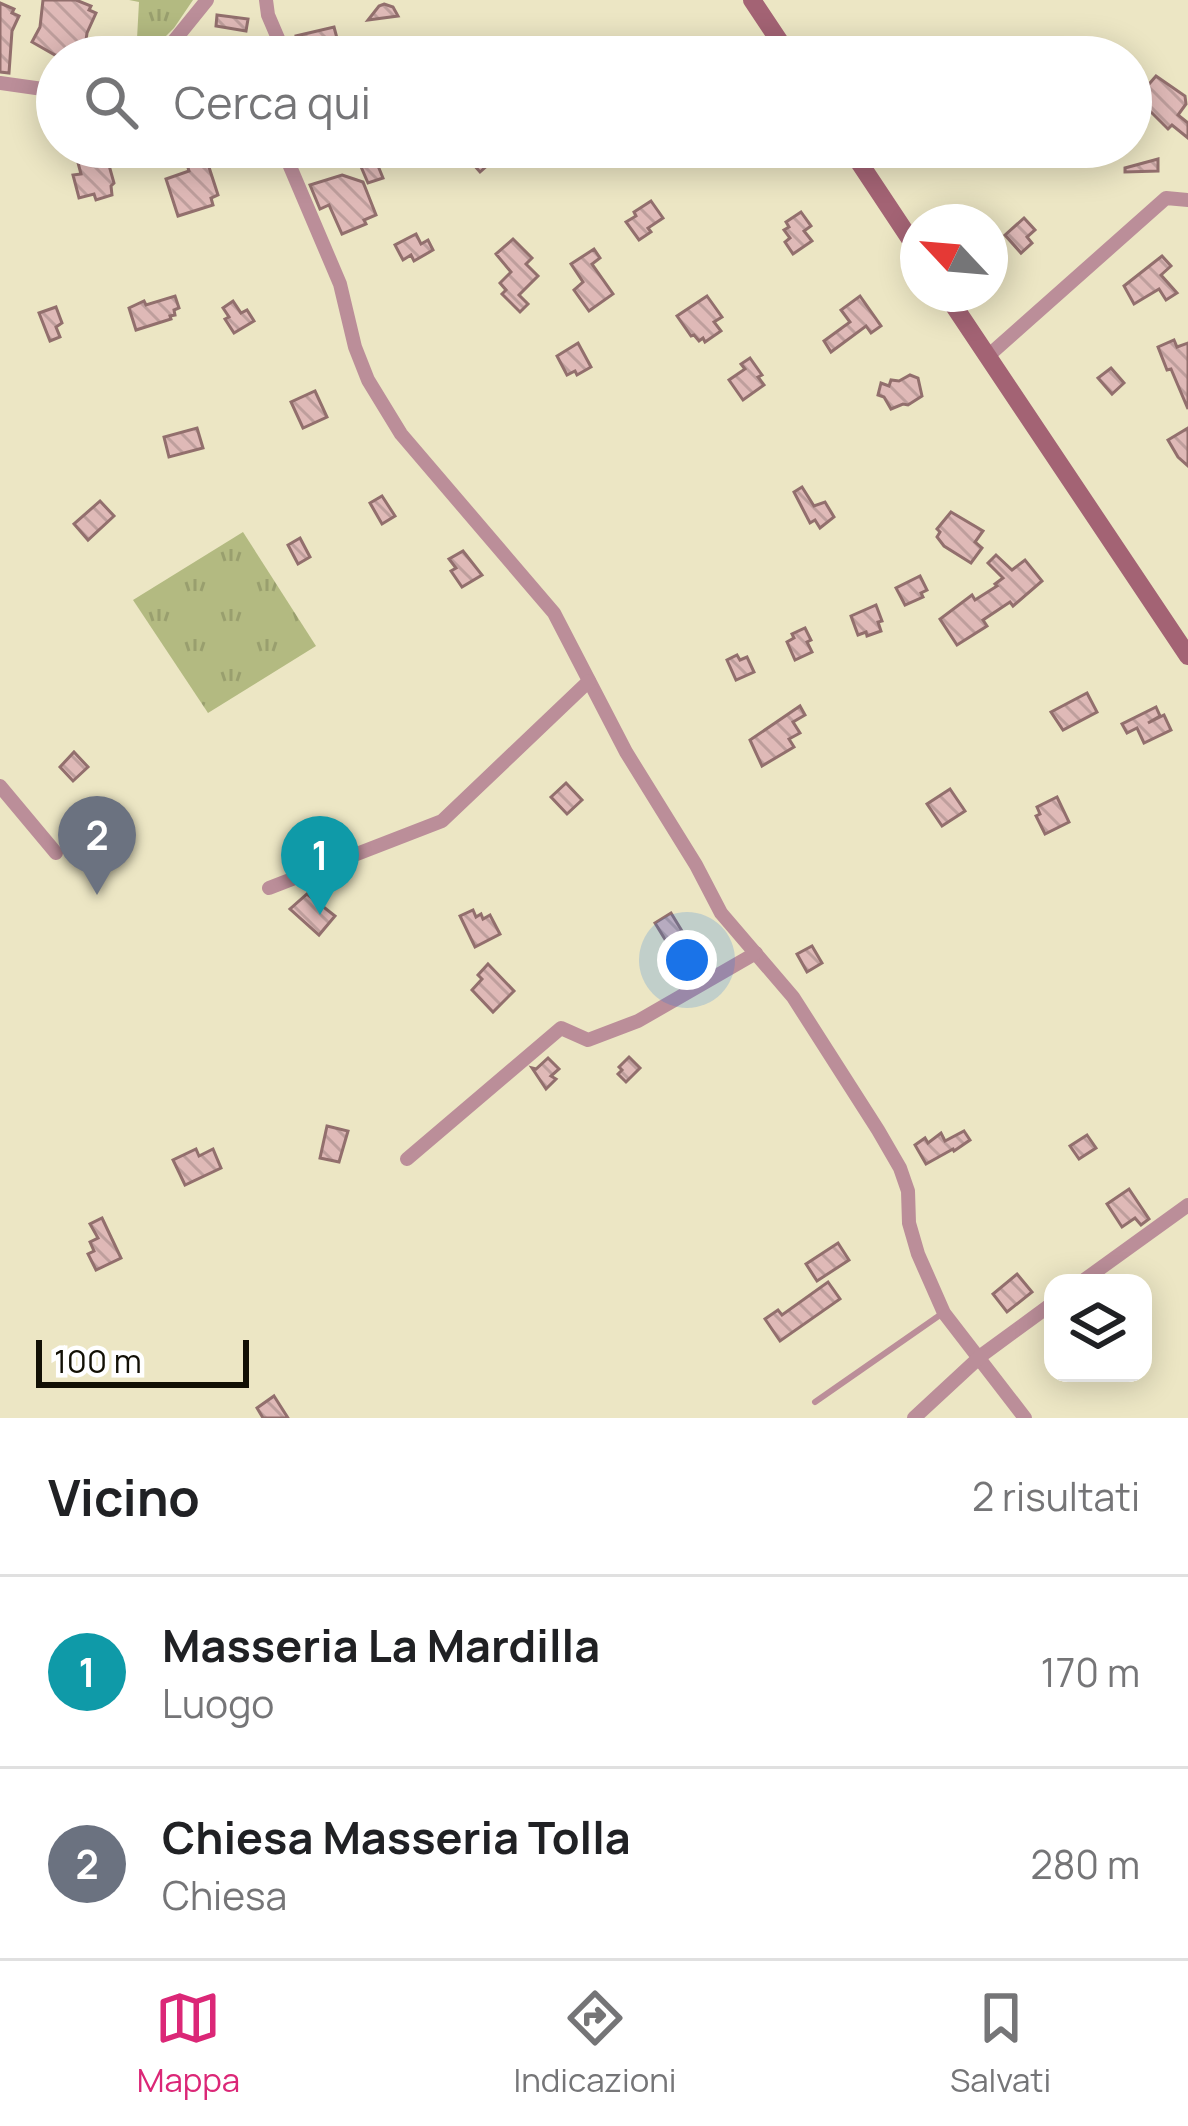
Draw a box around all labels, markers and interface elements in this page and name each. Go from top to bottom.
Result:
search box [36,36,1152,168]
icon: search [78,69,144,135]
text: Cerca qui [174,71,371,133]
north arrow [900,204,1008,312]
pin: 2 [58,796,136,895]
pin: 1 [281,816,359,915]
your location [657,930,717,990]
map controls [1044,1274,1152,1382]
button: layers [1044,1274,1152,1382]
scale bar [36,1334,249,1387]
text: 100 m [54,1338,142,1383]
text: Vicino [48,1462,200,1531]
text: 2 risultati [972,1469,1140,1523]
text: Masseria La Mardilla [162,1614,600,1676]
text: 1 [78,1645,96,1699]
text: 170 m [1041,1645,1140,1699]
text: Luogo [162,1676,274,1730]
text: Chiesa Masseria Tolla [162,1806,631,1868]
text: 2 [75,1837,99,1891]
text: 280 m [1030,1837,1140,1891]
text: Chiesa [162,1868,287,1922]
tab: Mappa [137,1985,240,2102]
tab: Indicazioni [514,1985,677,2102]
tab: Salvati [950,1985,1051,2102]

